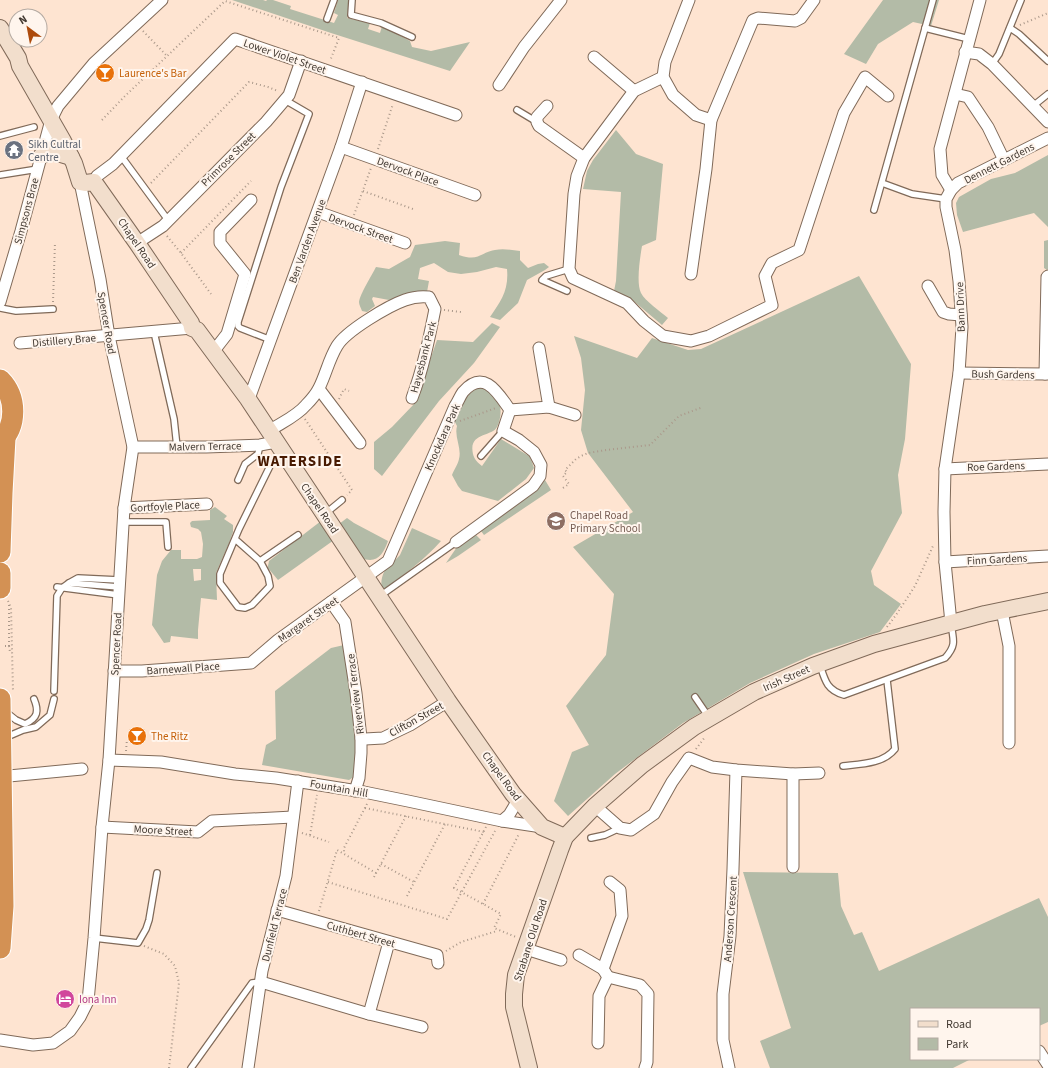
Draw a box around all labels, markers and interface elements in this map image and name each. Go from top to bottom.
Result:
north arrow [8,8,48,48]
text: N [16,12,30,28]
street label: Lower Violet Street [242,35,328,78]
bar icon: Laurence's Bar [94,62,116,84]
place label: Laurence's Bar [119,66,187,81]
street label: Primrose Street [198,129,259,190]
place label: Sikh Cultral Centre [28,137,81,165]
temple icon: Sikh Cultral Centre [3,139,25,161]
street label: Dennett Gardens [961,139,1037,188]
street label: Dervock Place [375,153,441,190]
street label: Simpsons Brae [10,176,43,246]
street label: Ben Varden Avenue [285,197,330,285]
street label: Dervock Street [327,210,395,247]
street label: Chapel Road [114,215,159,272]
street label: Bann Drive [952,281,969,332]
street label: Spencer Road [94,291,119,356]
street label: Hayesbank Park [407,319,440,395]
street label: Distillery Brae [32,330,97,351]
street label: Bush Gardens [971,366,1035,383]
street label: Knockdara Park [421,401,464,473]
street label: Malvern Terrace [169,438,242,455]
district label: WATERSIDE [258,451,342,472]
street label: Roe Gardens [967,458,1026,475]
street label: Chapel Road [297,480,342,537]
street label: Gortfoyle Place [130,497,201,516]
place label: Chapel Road Primary School [570,508,641,536]
school or university icon: Chapel Road Primary School [545,510,567,532]
street label: Finn Gardens [966,550,1028,569]
street label: Margaret Street [275,593,342,646]
street label: Spencer Road [107,612,126,676]
street label: Riverview Terrace [343,652,368,735]
street label: Barnewall Place [146,658,221,679]
street label: Irish Street [760,661,812,695]
street label: Clifton Street [386,698,446,741]
bar icon: The Ritz [126,725,148,747]
place label: The Ritz [151,729,188,744]
street label: Chapel Road [478,748,525,804]
street label: Fountain Hill [309,776,369,801]
street label: Moore Street [133,821,193,840]
street label: Anderson Crescent [720,875,741,963]
street label: Dunfield Terrace [258,886,291,963]
street label: Strabane Old Road [510,897,551,983]
street label: Cuthbert Street [325,918,397,952]
hotel icon: Iona Inn [54,988,76,1010]
place label: Iona Inn [79,992,117,1007]
legend [910,1008,1040,1060]
text: Road [946,1016,972,1033]
text: Park [946,1036,968,1053]

